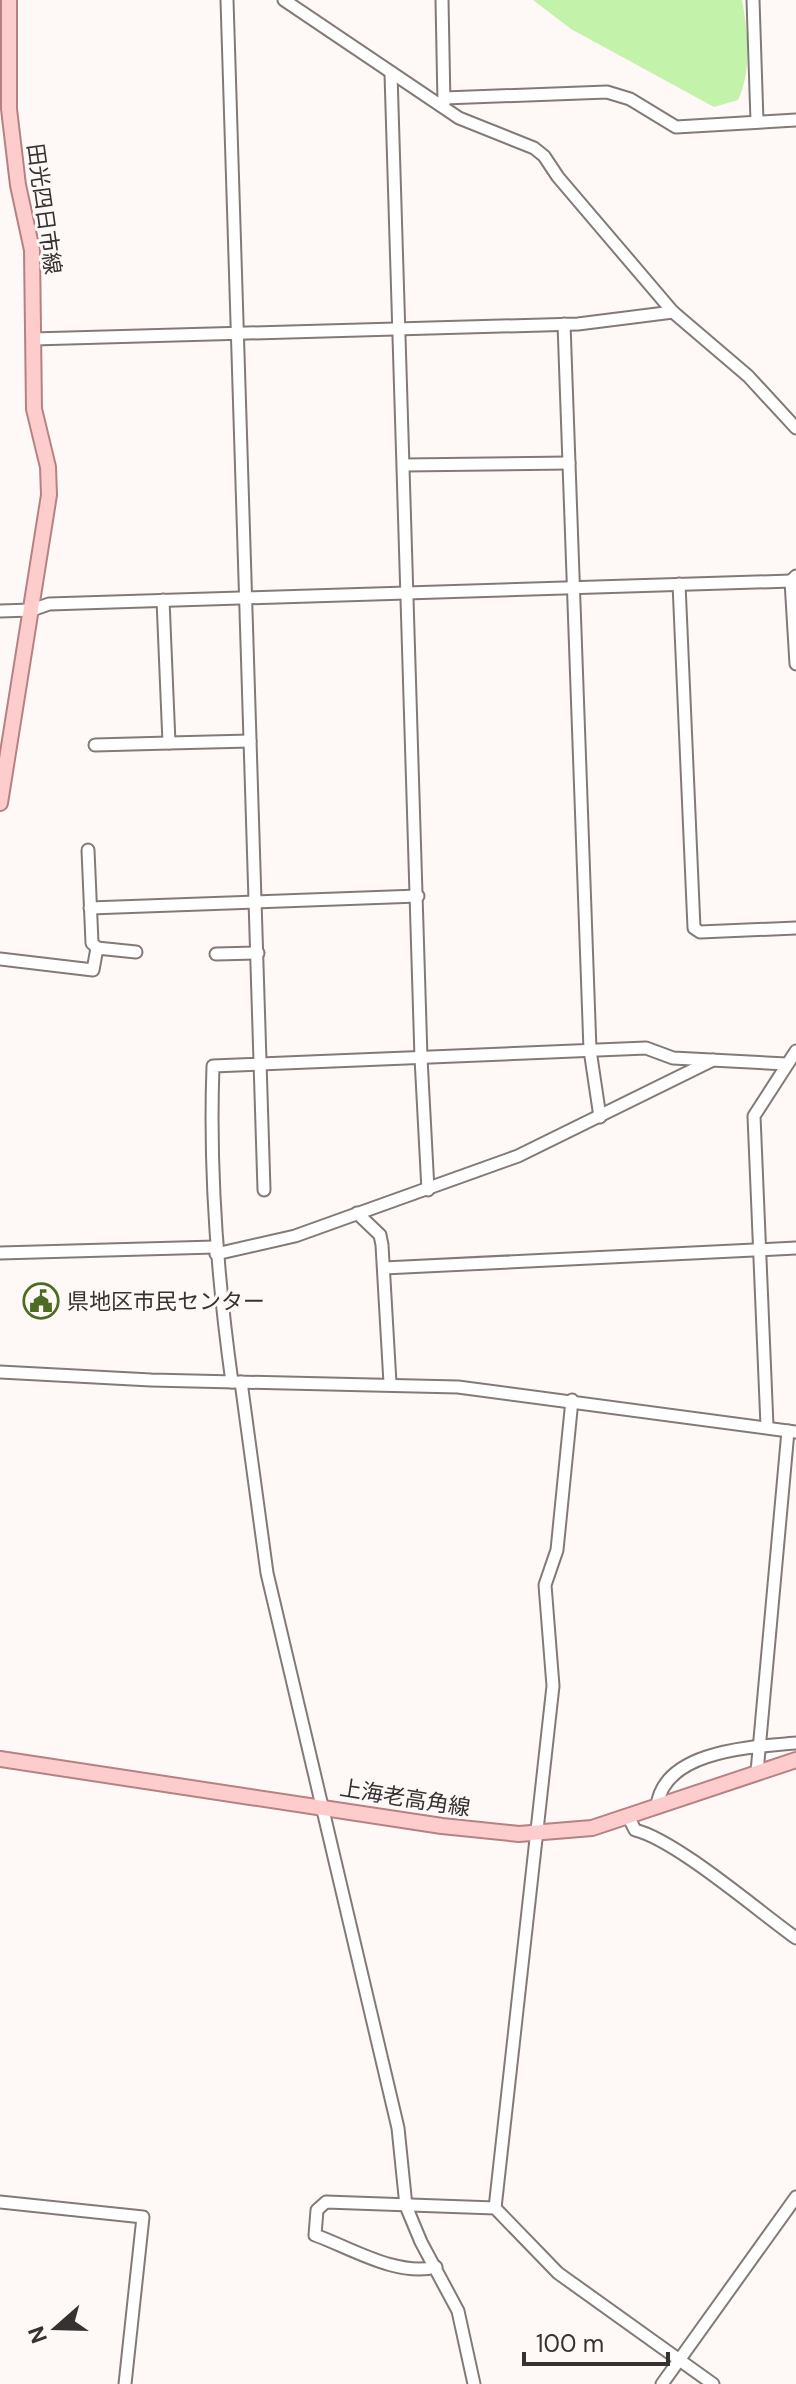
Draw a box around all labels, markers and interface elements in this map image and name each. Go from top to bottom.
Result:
street label: 田光四日市線 [20,142,68,276]
public building icon: 県地区市民センター [22,1282,60,1320]
place label: 県地区市民センター [67,1287,265,1316]
street label: 上海老高角線 [338,1773,472,1823]
north arrow [16,2288,96,2368]
scale bar [524,2316,668,2366]
text: N [21,2322,54,2347]
text: 100 m [536,2328,604,2359]

